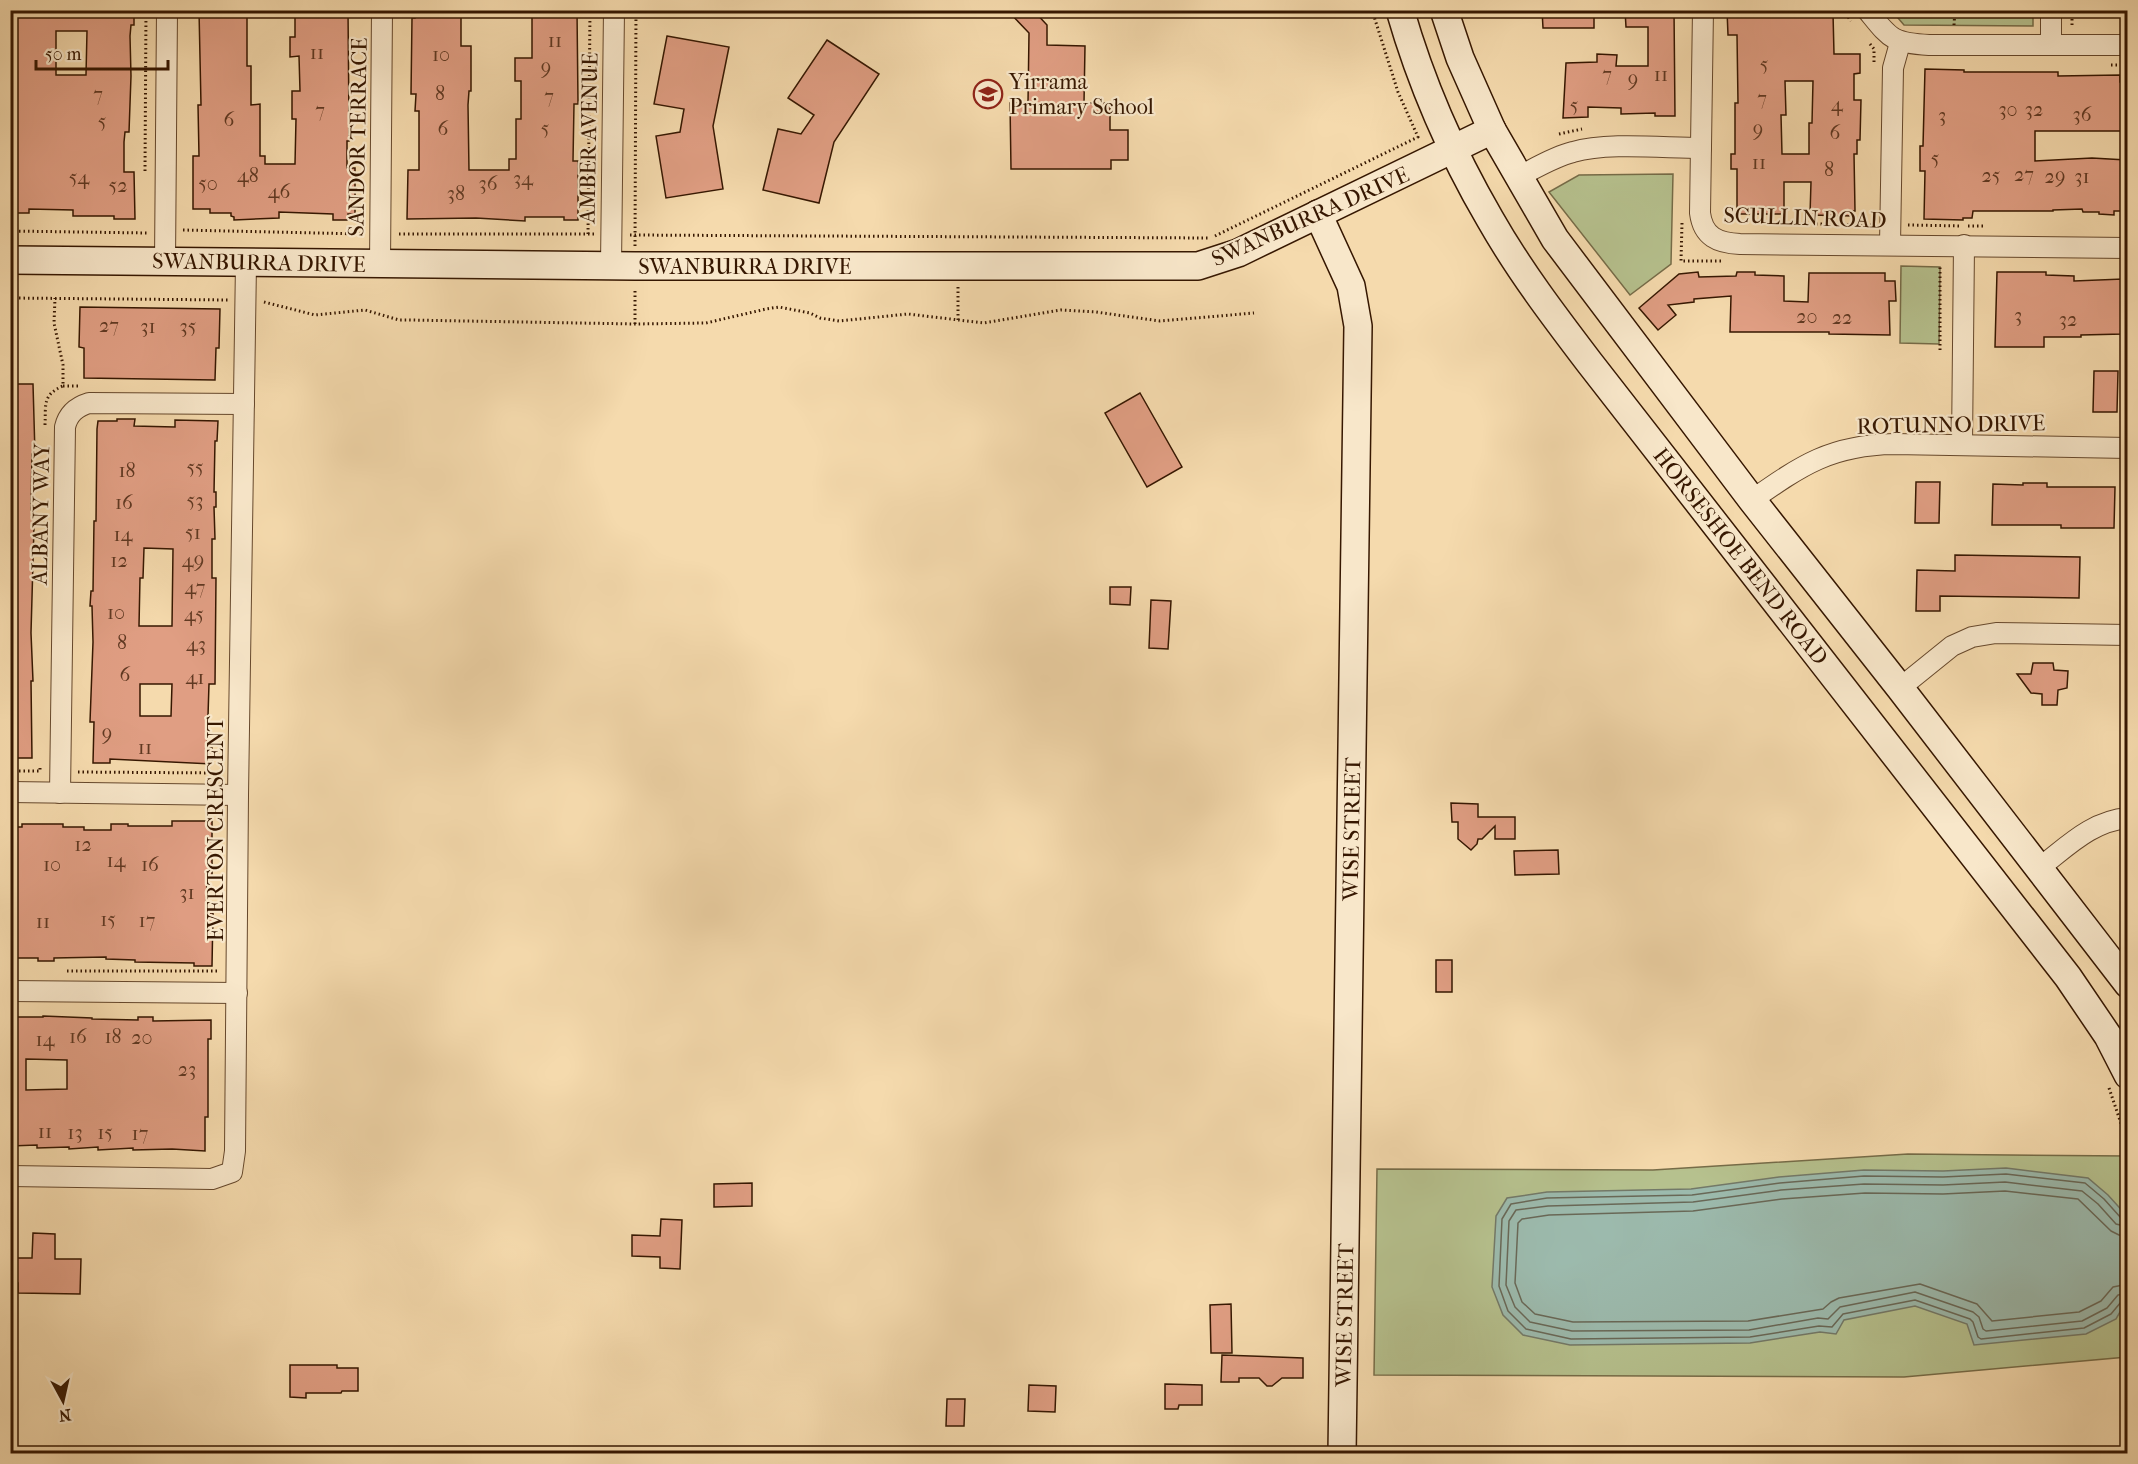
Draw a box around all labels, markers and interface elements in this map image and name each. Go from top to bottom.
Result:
house number: 11 [548,29,562,52]
scale bar [36,33,168,71]
street label: SANDOR TERRACE [343,37,373,237]
house number: 11 [310,41,324,64]
house number: 10 [432,43,450,66]
text: 50 m [45,44,82,65]
street label: AMBER AVENUE [574,53,603,225]
house number: 5 [1760,53,1768,76]
house number: 9 [541,56,551,79]
house number: 7 [1602,63,1612,86]
house number: 11 [1654,63,1668,86]
house number: 9 [1628,68,1638,91]
place label: Yirrama Primary School [1008,69,1154,120]
school or university icon: Yirrama Primary School [972,78,1004,110]
house number: 8 [435,82,445,105]
house number: 7 [93,83,103,106]
house number: 7 [544,85,554,108]
house number: 7 [1757,87,1767,110]
house number: 4 [1831,93,1844,116]
house number: 5 [1570,94,1578,117]
house number: 30 [1998,98,2018,121]
house number: 32 [2025,98,2043,121]
house number: 7 [315,99,325,122]
house number: 36 [2072,103,2092,126]
house number: 3 [1938,104,1946,127]
house number: 6 [224,108,235,131]
house number: 5 [98,110,106,133]
house number: 6 [438,117,449,140]
house number: 5 [541,117,549,140]
house number: 9 [1753,118,1763,141]
house number: 6 [1830,121,1841,144]
house number: 5 [1931,147,1939,170]
house number: 11 [1752,151,1766,174]
house number: 8 [1824,158,1834,181]
street label: SWANBURRA DRIVE [1208,162,1413,272]
house number: 27 [2014,163,2034,186]
house number: 48 [237,164,259,187]
house number: 25 [1982,164,2000,187]
house number: 29 [2045,165,2065,188]
house number: 31 [2074,165,2090,188]
house number: 54 [69,166,90,189]
house number: 34 [513,167,534,190]
house number: 50 [198,172,218,195]
house number: 36 [478,172,498,195]
house number: 52 [109,174,127,197]
house number: 46 [268,180,290,203]
house number: 38 [447,182,465,205]
street label: SCULLIN ROAD [1723,202,1887,234]
street label: SWANBURRA DRIVE [152,248,366,278]
street label: SWANBURRA DRIVE [638,254,852,280]
house number: 3 [2014,304,2022,327]
house number: 20 [1796,305,1818,328]
house number: 22 [1832,306,1852,329]
house number: 32 [2059,308,2077,331]
house number: 27 [99,314,119,337]
house number: 31 [140,315,156,338]
house number: 35 [180,315,196,338]
street label: ROTUNNO DRIVE [1856,410,2046,440]
street label: ALBANY WAY [27,442,55,586]
street label: HORSESHOE BEND ROAD [1647,443,1833,670]
house number: 55 [186,456,204,479]
house number: 18 [118,459,136,482]
house number: 53 [187,489,203,512]
house number: 16 [115,491,133,514]
house number: 51 [185,521,201,544]
house number: 14 [114,523,134,546]
house number: 12 [110,549,128,572]
house number: 49 [182,549,204,572]
house number: 47 [185,576,206,599]
house number: 10 [107,601,125,624]
house number: 45 [184,603,204,626]
house number: 8 [117,631,127,654]
house number: 43 [186,633,206,656]
house number: 6 [120,663,131,686]
house number: 41 [186,666,204,689]
street label: EVERTON CRESCENT [203,715,229,942]
house number: 9 [102,722,112,745]
house number: 11 [138,736,152,759]
street label: WISE STREET [1338,756,1366,902]
house number: 12 [74,833,92,856]
house number: 14 [107,849,127,872]
house number: 10 [43,853,61,876]
house number: 16 [141,853,159,876]
house number: 31 [179,881,195,904]
house number: 15 [100,908,116,931]
house number: 17 [139,909,156,932]
house number: 11 [36,910,50,933]
house number: 16 [69,1025,87,1048]
house number: 18 [104,1025,122,1048]
house number: 20 [131,1026,153,1049]
house number: 14 [36,1028,56,1051]
house number: 23 [178,1058,196,1081]
house number: 11 [38,1120,52,1143]
house number: 13 [67,1121,83,1144]
house number: 15 [97,1121,113,1144]
house number: 17 [132,1122,149,1145]
street label: WISE STREET [1331,1242,1359,1388]
north arrow [33,1371,93,1431]
text: N [57,1405,72,1426]

